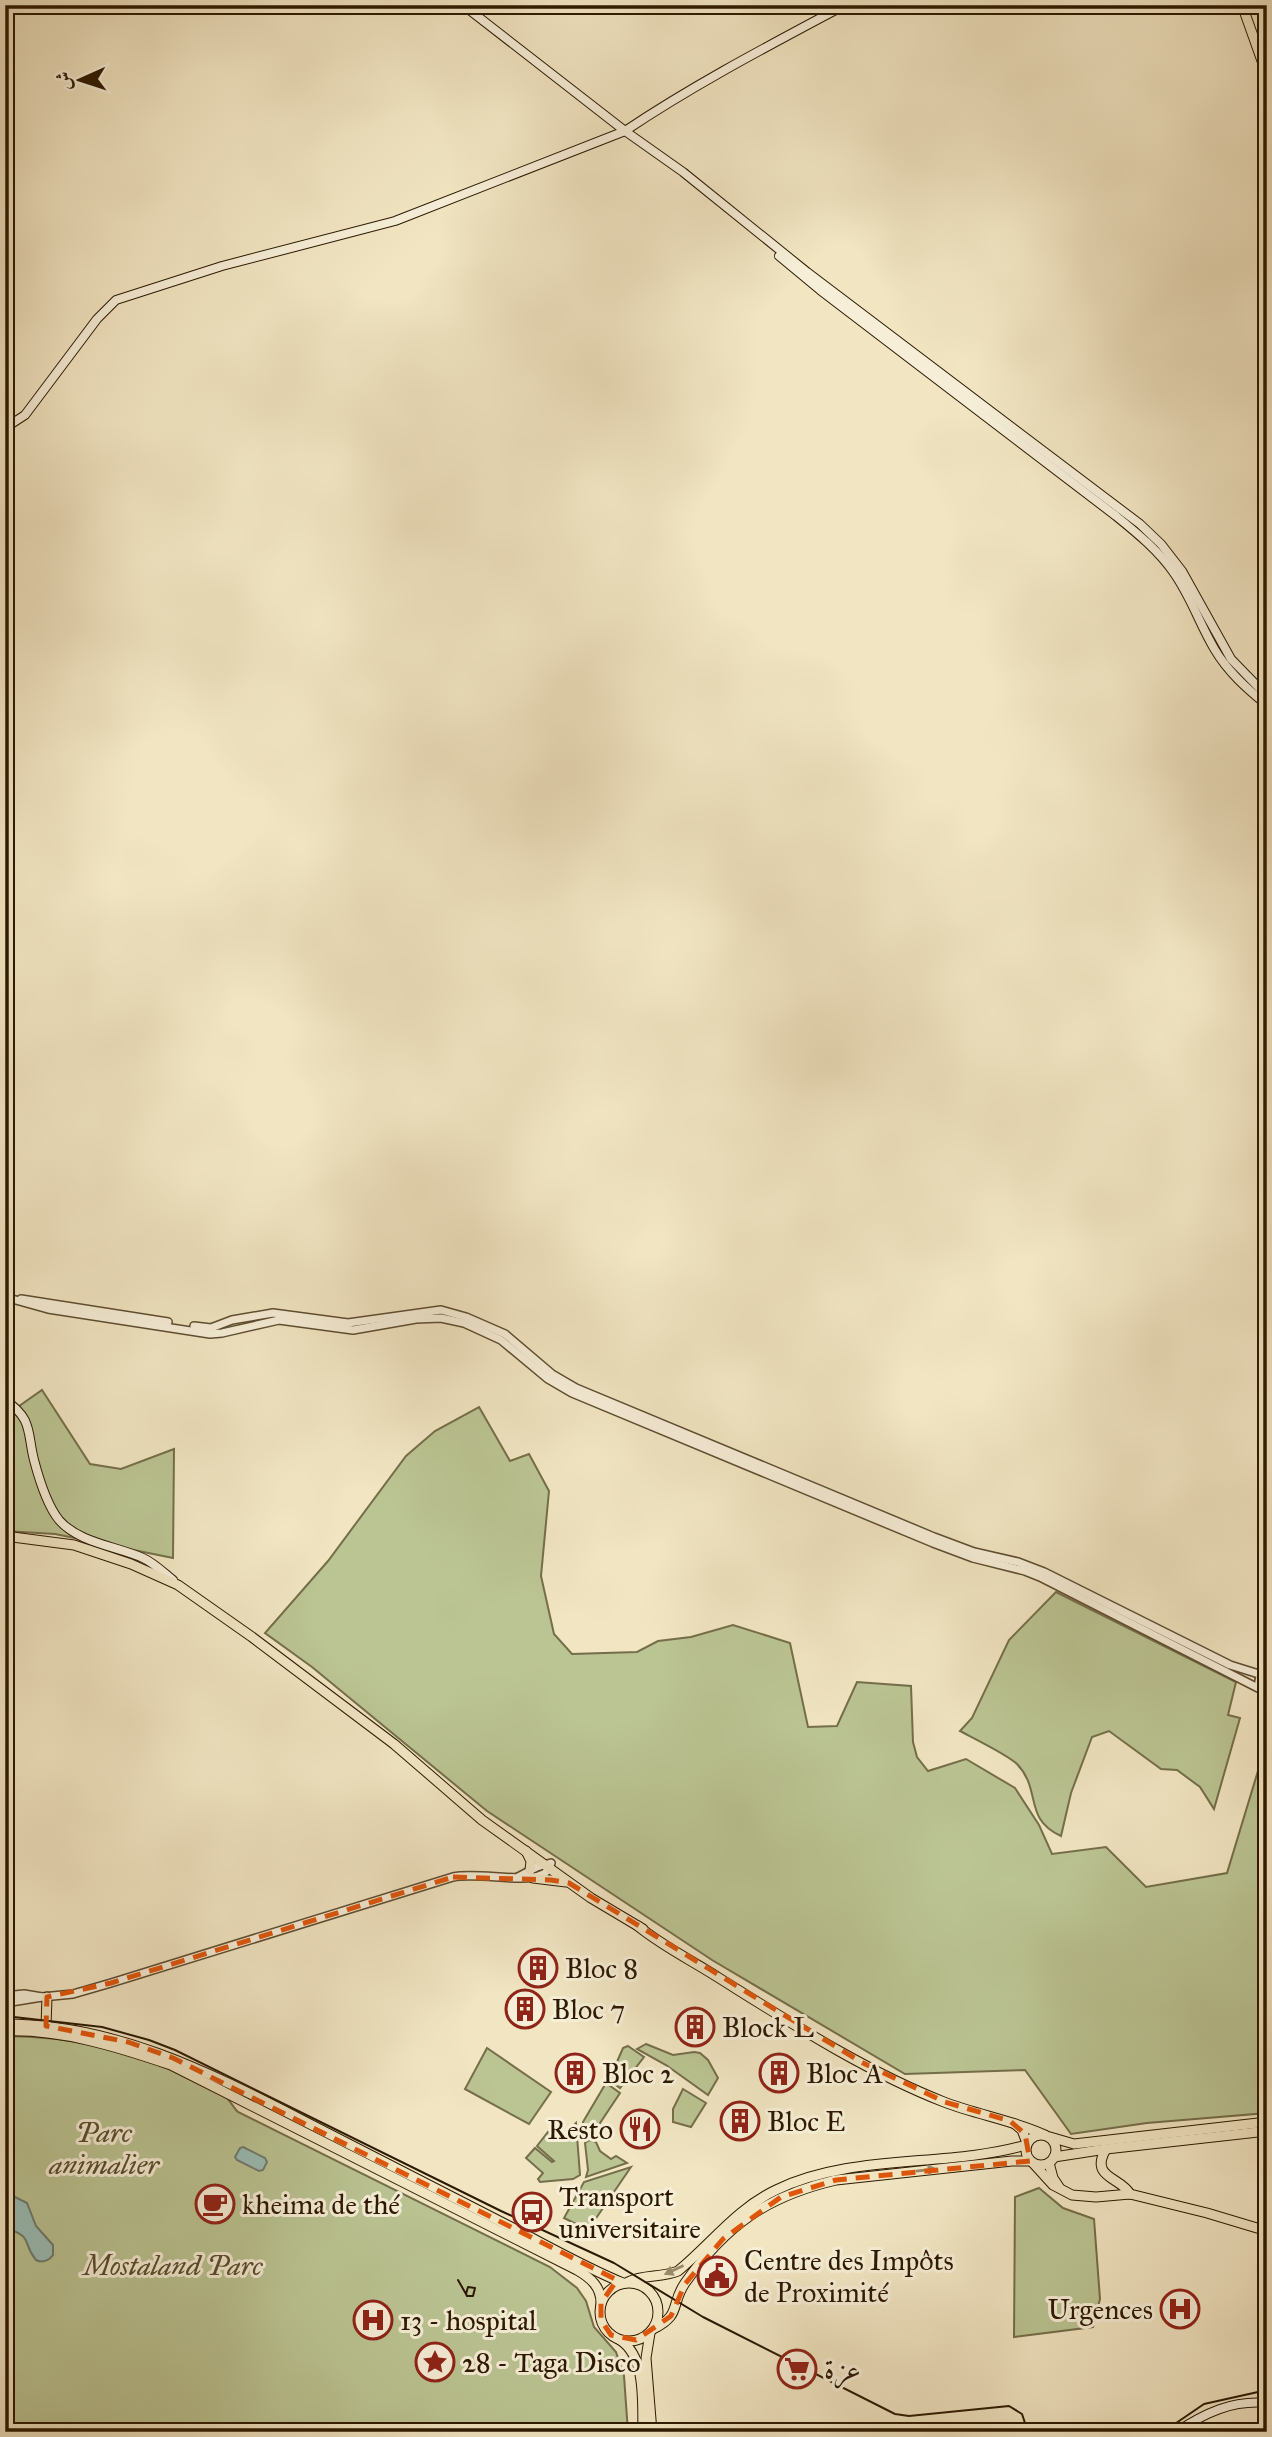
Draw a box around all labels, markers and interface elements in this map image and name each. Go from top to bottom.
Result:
north arrow [46,46,116,116]
text: ش [52,71,76,91]
building icon: Bloc 8 [517,1947,559,1989]
place label: Bloc 8 [565,1951,638,1986]
building icon: Bloc 7 [504,1988,546,2030]
place label: Bloc 7 [552,1992,625,2027]
building icon: Block L [674,2006,716,2048]
place label: Block L [722,2010,814,2045]
building icon: Bloc 2 [554,2052,596,2094]
building icon: Bloc A [758,2052,800,2094]
place label: Bloc 2 [602,2056,674,2091]
place label: Bloc A [806,2056,883,2091]
building icon: Bloc E [719,2100,761,2142]
place label: Bloc E [767,2104,845,2139]
restaurant icon: Resto [619,2108,661,2150]
place label: Resto [547,2112,613,2147]
park label: Parc animalier [48,2115,160,2182]
one-way arrow [915,2164,937,2175]
place label: Transport universitaire [559,2179,701,2246]
cafe icon: kheima de thé [194,2183,236,2225]
place label: kheima de thé [242,2187,400,2222]
bus stop icon: Transport universitaire [511,2191,553,2233]
place label: Centre des Impôts de Proximité [744,2243,954,2310]
park label: Mostaland Parc [80,2248,264,2283]
public building icon: Centre des Impôts de Proximité [696,2255,738,2297]
one-way arrow [664,2265,684,2276]
hospital icon: Urgences [1159,2288,1201,2330]
place label: Urgences [1048,2292,1153,2327]
hospital icon: 13 - hospital [352,2299,394,2341]
place label: 13 - hospital [400,2303,537,2338]
place icon: 28 - Taga Disco [414,2341,456,2383]
place label: 28 - Taga Disco [462,2345,641,2380]
supermarket icon: عزة [776,2348,818,2390]
place label: عزة [824,2352,861,2389]

